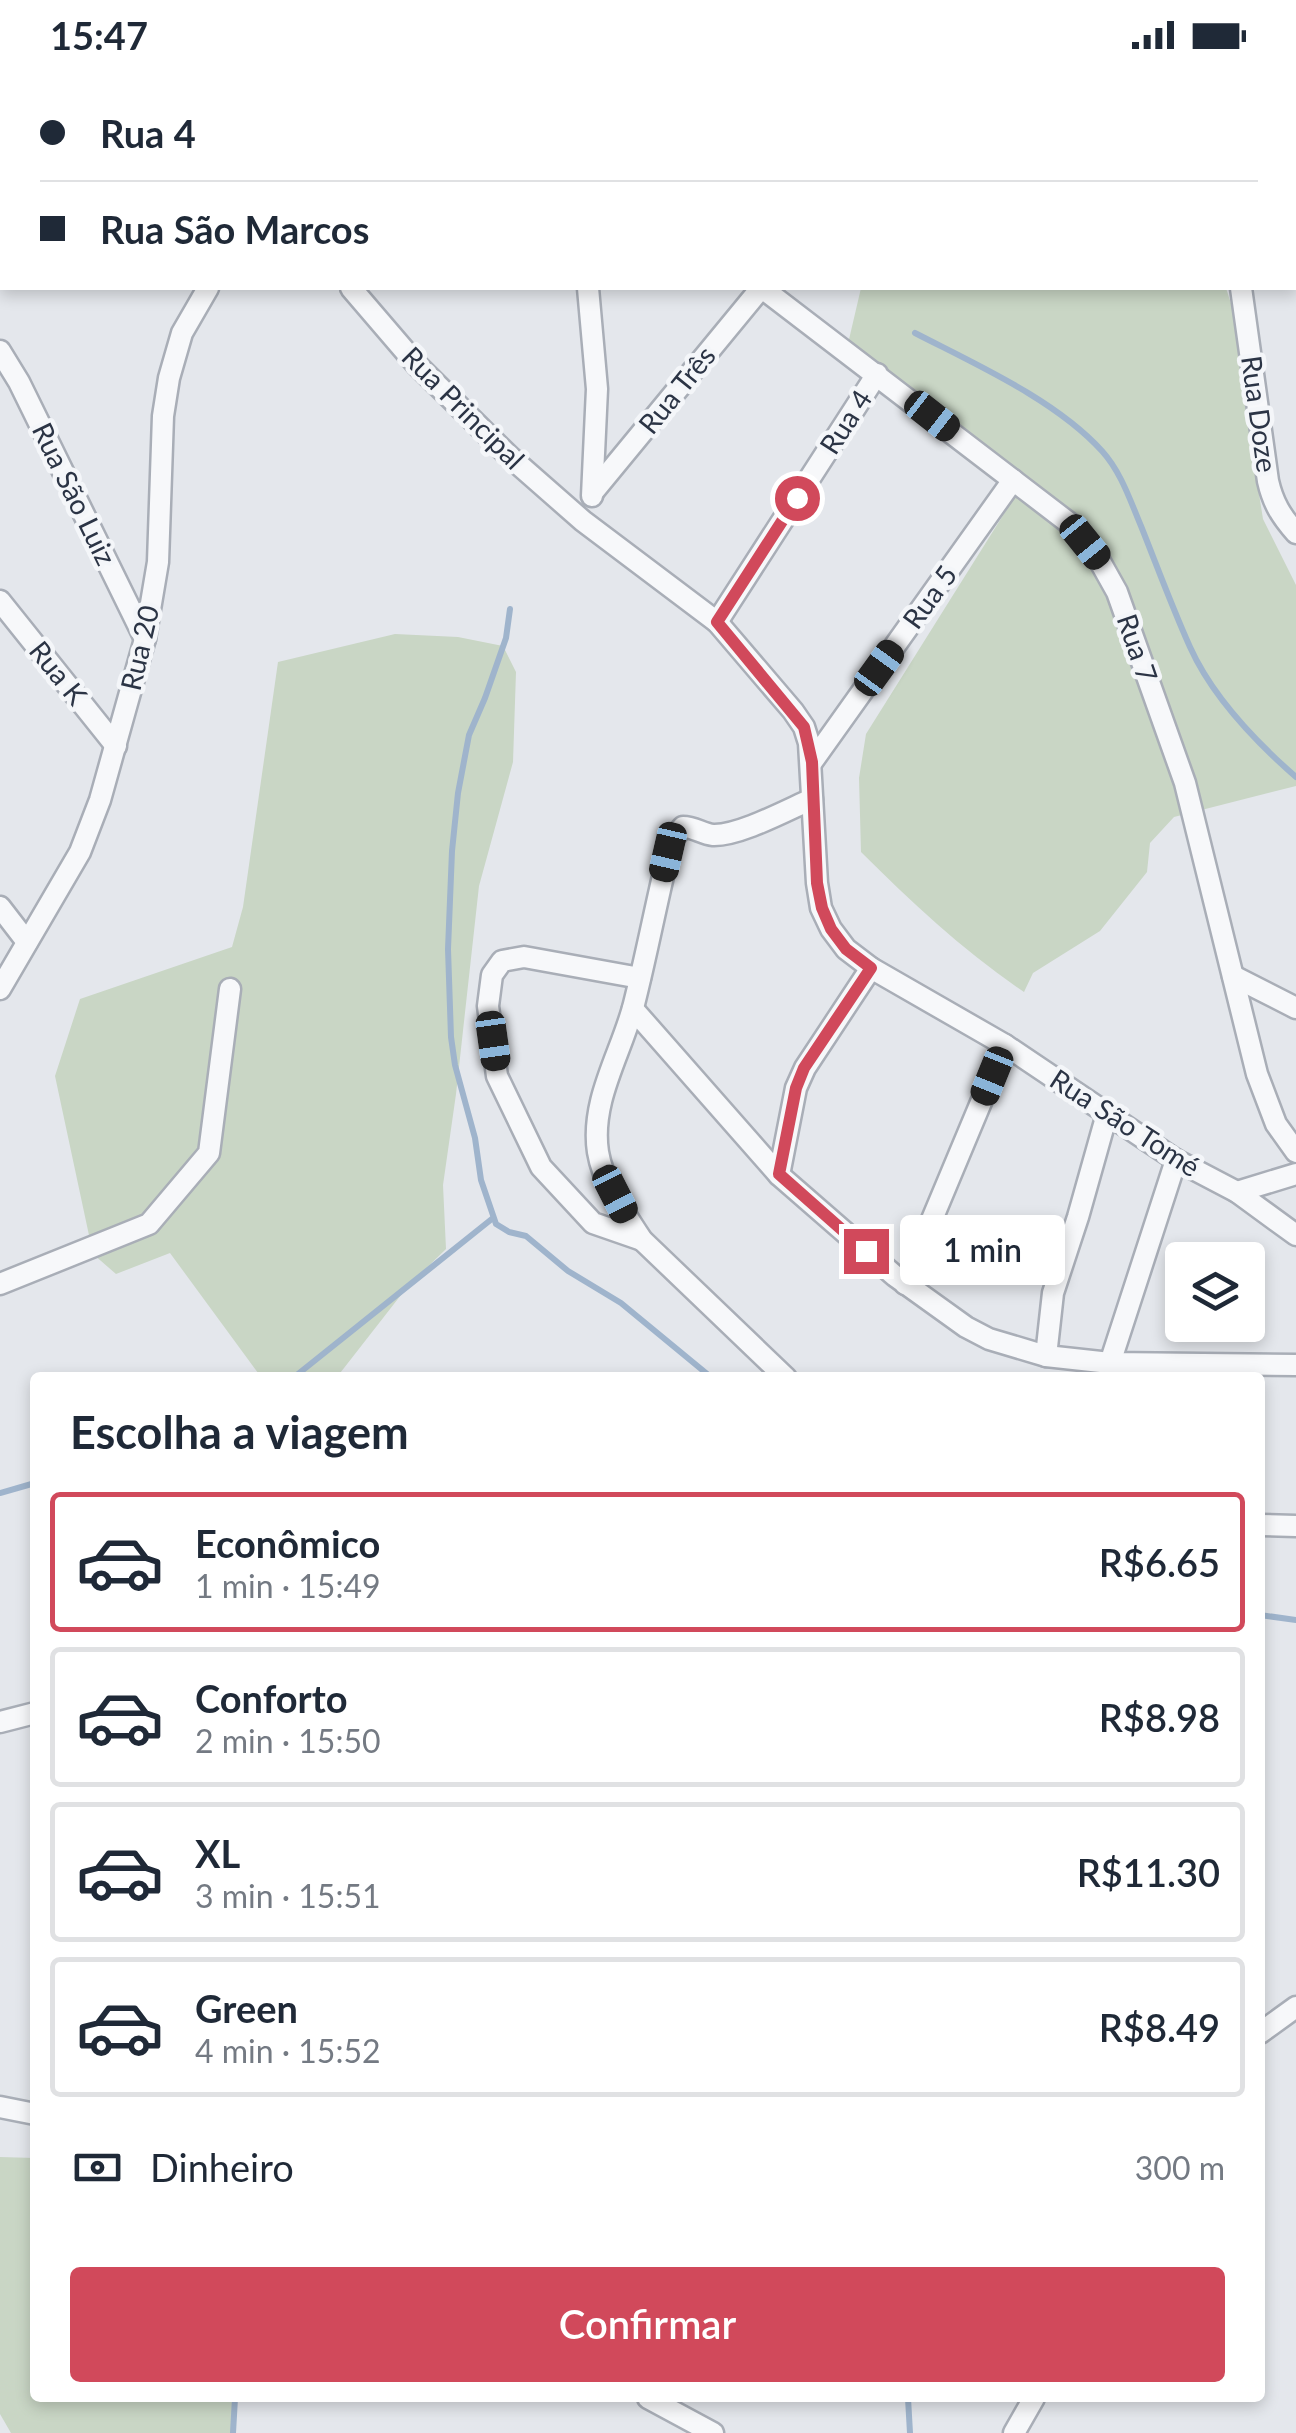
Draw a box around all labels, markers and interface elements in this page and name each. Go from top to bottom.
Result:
text: 15:47 [50,12,148,58]
text: Rua 4 [100,110,196,156]
text: Rua São Marcos [100,206,369,252]
street label: Rua Principal [395,339,532,476]
street label: Rua Três [631,339,722,440]
street label: Rua Doze [1235,353,1285,474]
street label: Rua 4 [812,383,878,460]
car [899,386,965,446]
street label: Rua São Luiz [26,417,124,570]
route start [775,476,820,521]
car [1054,509,1116,575]
street label: Rua 5 [895,558,963,635]
street label: Rua 20 [113,602,165,694]
street label: Rua 7 [1110,609,1165,686]
street label: Rua K [23,634,95,711]
car [849,635,909,701]
car [647,819,689,885]
car [474,1009,512,1073]
car [967,1043,1017,1109]
street label: Rua São Tomé [1044,1061,1207,1183]
car [588,1160,642,1228]
callout: 1 min [901,1216,1066,1286]
route end [844,1229,889,1274]
text: 1 min [943,1230,1022,1269]
map controls [1165,1242,1265,1342]
button: layers [1165,1242,1265,1342]
text: Escolha a viagem [70,1405,409,1459]
icon: car [75,1517,165,1607]
text: Econômico [195,1520,380,1566]
text: R$6.65 [1099,1539,1220,1585]
text: 1 min · 15:49 [195,1566,381,1605]
icon: car [75,1672,165,1762]
text: Conforto [195,1675,348,1721]
text: R$8.98 [1099,1694,1220,1740]
text: 2 min · 15:50 [195,1721,381,1760]
icon: car [75,1827,165,1917]
text: XL [195,1830,240,1876]
text: R$11.30 [1077,1849,1220,1895]
text: 3 min · 15:51 [195,1876,381,1915]
icon: car [75,1982,165,2072]
text: Green [195,1985,298,2031]
text: R$8.49 [1099,2004,1220,2050]
text: 4 min · 15:52 [195,2031,381,2070]
icon: cash [70,2140,125,2195]
text: Dinheiro [150,2144,294,2190]
text: 300 m [1135,2148,1225,2187]
button: Confirmar [70,2267,1225,2382]

